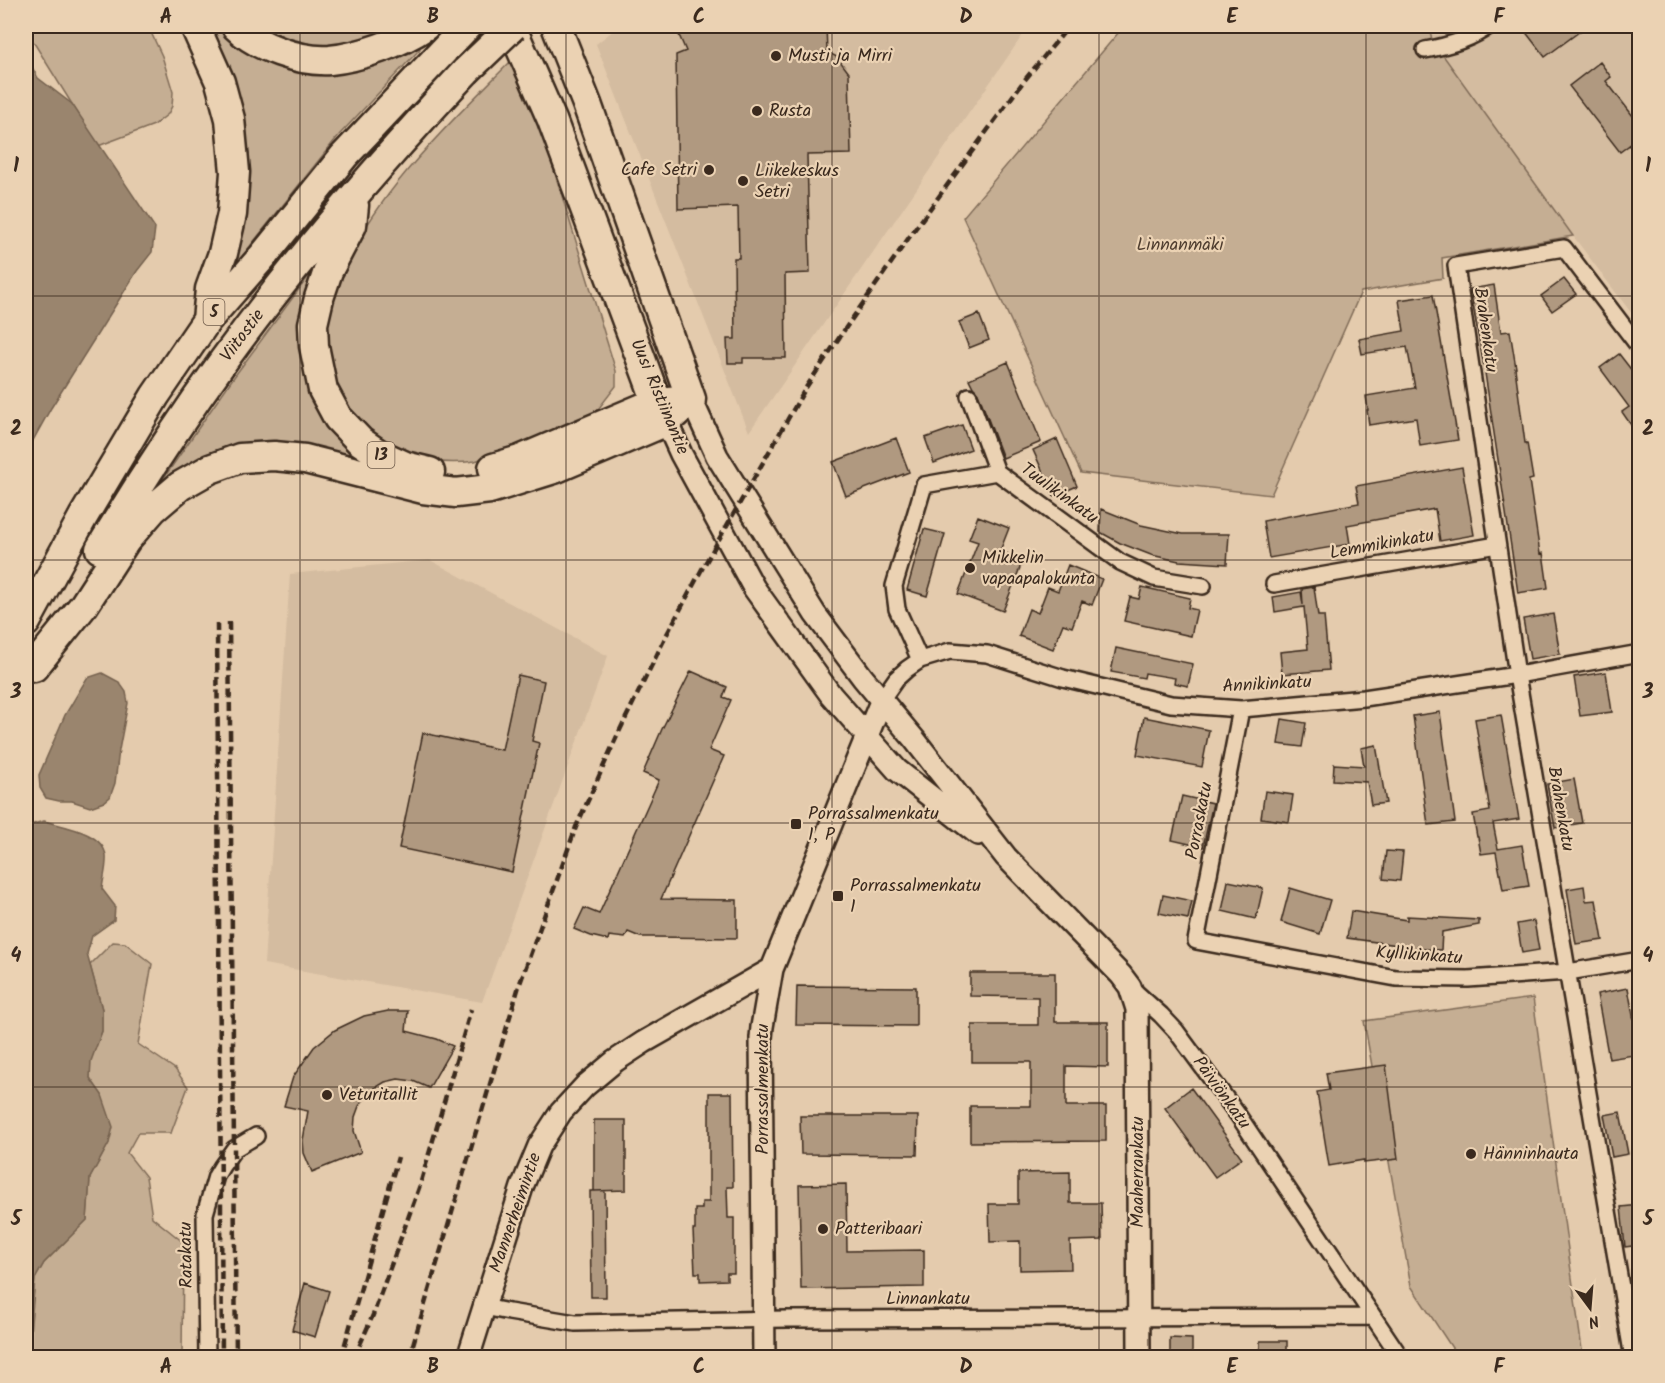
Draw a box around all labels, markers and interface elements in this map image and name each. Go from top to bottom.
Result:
text: A [160,2,172,34]
text: B [427,2,439,34]
text: C [693,2,705,34]
text: D [959,2,973,34]
text: E [1226,2,1238,34]
text: F [1494,2,1506,34]
place label: Musti ja Mirri [788,42,893,71]
marker: Musti ja Mirri [769,49,783,63]
place label: Rusta [769,97,811,126]
marker: Rusta [750,104,764,118]
text: 1 [13,151,19,183]
text: 1 [1645,151,1651,183]
place label: Cafe Setri [621,156,698,185]
place label: Liikekeskus Setri [755,157,839,207]
marker: Cafe Setri [702,163,716,177]
marker: Liikekeskus Setri [736,174,750,188]
park label: Linnanmäki [1137,231,1224,260]
street label: Brahenkatu [1465,286,1505,375]
road number: 5 [204,299,224,325]
street label: Viitostie [213,303,273,369]
street label: Uusi Ristiinantie [622,334,696,460]
text: 2 [10,414,22,446]
text: 2 [1642,414,1654,446]
road number: 13 [368,442,394,468]
street label: Tuulikinkatu [1014,456,1104,533]
street label: Lemmikinkatu [1327,521,1437,568]
place label: Mikkelin vapaapalokunta [982,544,1095,594]
marker: Mikkelin vapaapalokunta [963,561,977,575]
street label: Annikinkatu [1222,668,1313,702]
text: 3 [10,677,22,709]
text: 3 [1642,677,1654,709]
street label: Brahenkatu [1538,764,1582,854]
street label: Porraskatu [1178,779,1222,862]
place label: Porrassalmenkatu 1, P [808,800,939,850]
marker: Porrassalmenkatu 1, P [789,817,803,831]
place label: Porrassalmenkatu 1 [850,872,981,922]
marker: Porrassalmenkatu 1 [831,889,845,903]
street label: Kyllikinkatu [1375,939,1464,974]
text: 4 [11,941,22,973]
text: 4 [1643,941,1654,973]
street label: Porrassalmenkatu [749,1023,778,1155]
street label: Päiviönkatu [1184,1050,1258,1136]
place label: Veturitallit [339,1081,419,1110]
marker: Veturitallit [320,1088,334,1102]
street label: Maaherrankatu [1124,1116,1153,1228]
place label: Hänninhauta [1483,1140,1579,1169]
marker: Hänninhauta [1464,1147,1478,1161]
street label: Mannerheimintie [482,1149,550,1277]
text: 5 [10,1204,23,1236]
text: 5 [1642,1204,1655,1236]
place label: Patteribaari [835,1215,923,1244]
street label: Ratakatu [172,1221,202,1289]
marker: Patteribaari [816,1222,830,1236]
north arrow [1560,1278,1620,1338]
street label: Linnankatu [886,1285,970,1314]
text: N [1585,1308,1602,1334]
text: A [160,1352,172,1383]
text: B [427,1352,439,1383]
text: C [693,1352,705,1383]
text: D [959,1352,973,1383]
text: E [1226,1352,1238,1383]
text: F [1494,1352,1506,1383]

